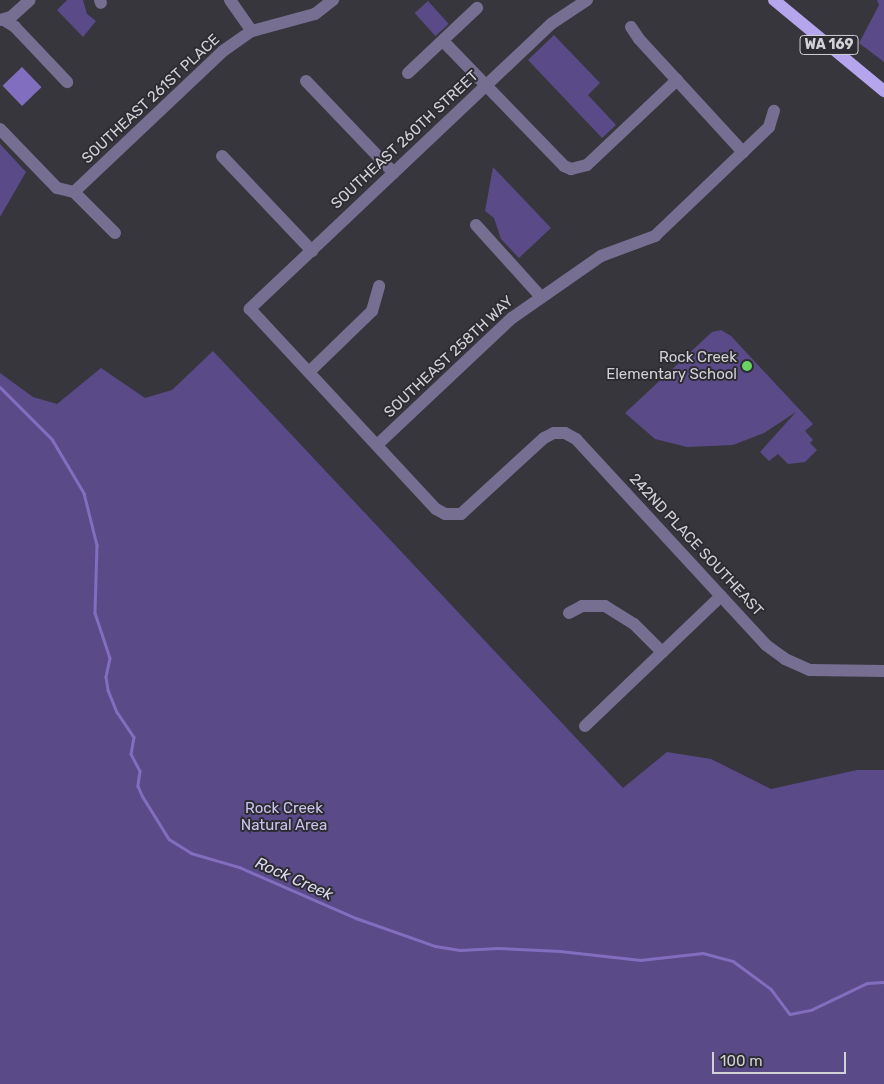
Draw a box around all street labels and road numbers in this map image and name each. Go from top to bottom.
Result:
street label: SOUTHEAST 261ST PLACE [78,30,224,168]
road number: WA 169 [799,34,859,56]
street label: SOUTHEAST 260TH STREET [328,67,482,213]
street label: SOUTHEAST 258TH WAY [380,292,518,422]
street label: 242ND PLACE SOUTHEAST [625,470,767,620]

